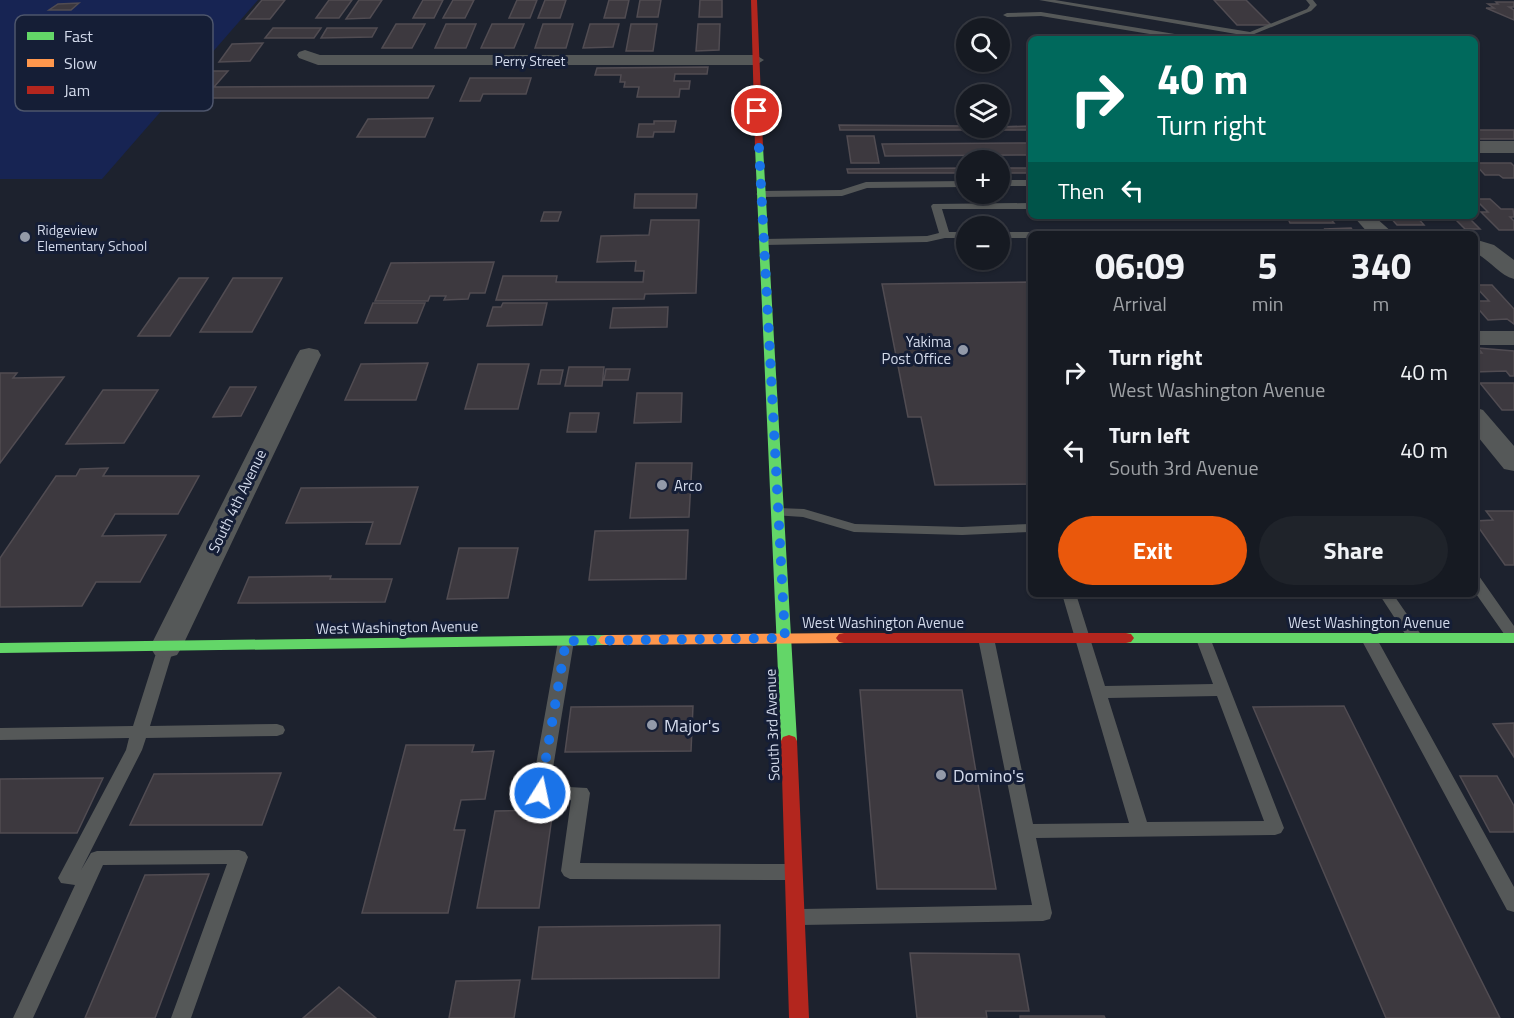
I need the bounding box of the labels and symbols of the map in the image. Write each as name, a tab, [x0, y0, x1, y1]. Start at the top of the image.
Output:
legend	[15, 15, 213, 111]
text: Fast	[64, 24, 93, 48]
street label: Perry Street	[495, 50, 566, 71]
text: Slow	[64, 51, 97, 75]
text: Jam	[64, 78, 90, 102]
pin	[731, 85, 782, 136]
place label: Ridgeview Elementary School	[37, 219, 147, 256]
marker: Ridgeview Elementary School	[18, 230, 32, 244]
place label: Yakima Post Office	[882, 330, 951, 370]
marker: Yakima Post Office	[956, 343, 970, 357]
street label: South 4th Avenue	[202, 445, 272, 557]
place label: Arco	[674, 474, 702, 497]
marker: Arco	[655, 478, 669, 492]
street label: West Washington Avenue	[802, 611, 964, 634]
street label: West Washington Avenue	[1288, 611, 1450, 634]
street label: West Washington Avenue	[316, 614, 478, 640]
street label: South 3rd Avenue	[759, 669, 785, 781]
place label: Major's	[664, 712, 720, 739]
marker: Major's	[645, 718, 659, 732]
position arrow	[508, 761, 572, 825]
place label: Domino's	[953, 762, 1024, 789]
marker: Domino's	[934, 768, 948, 782]

